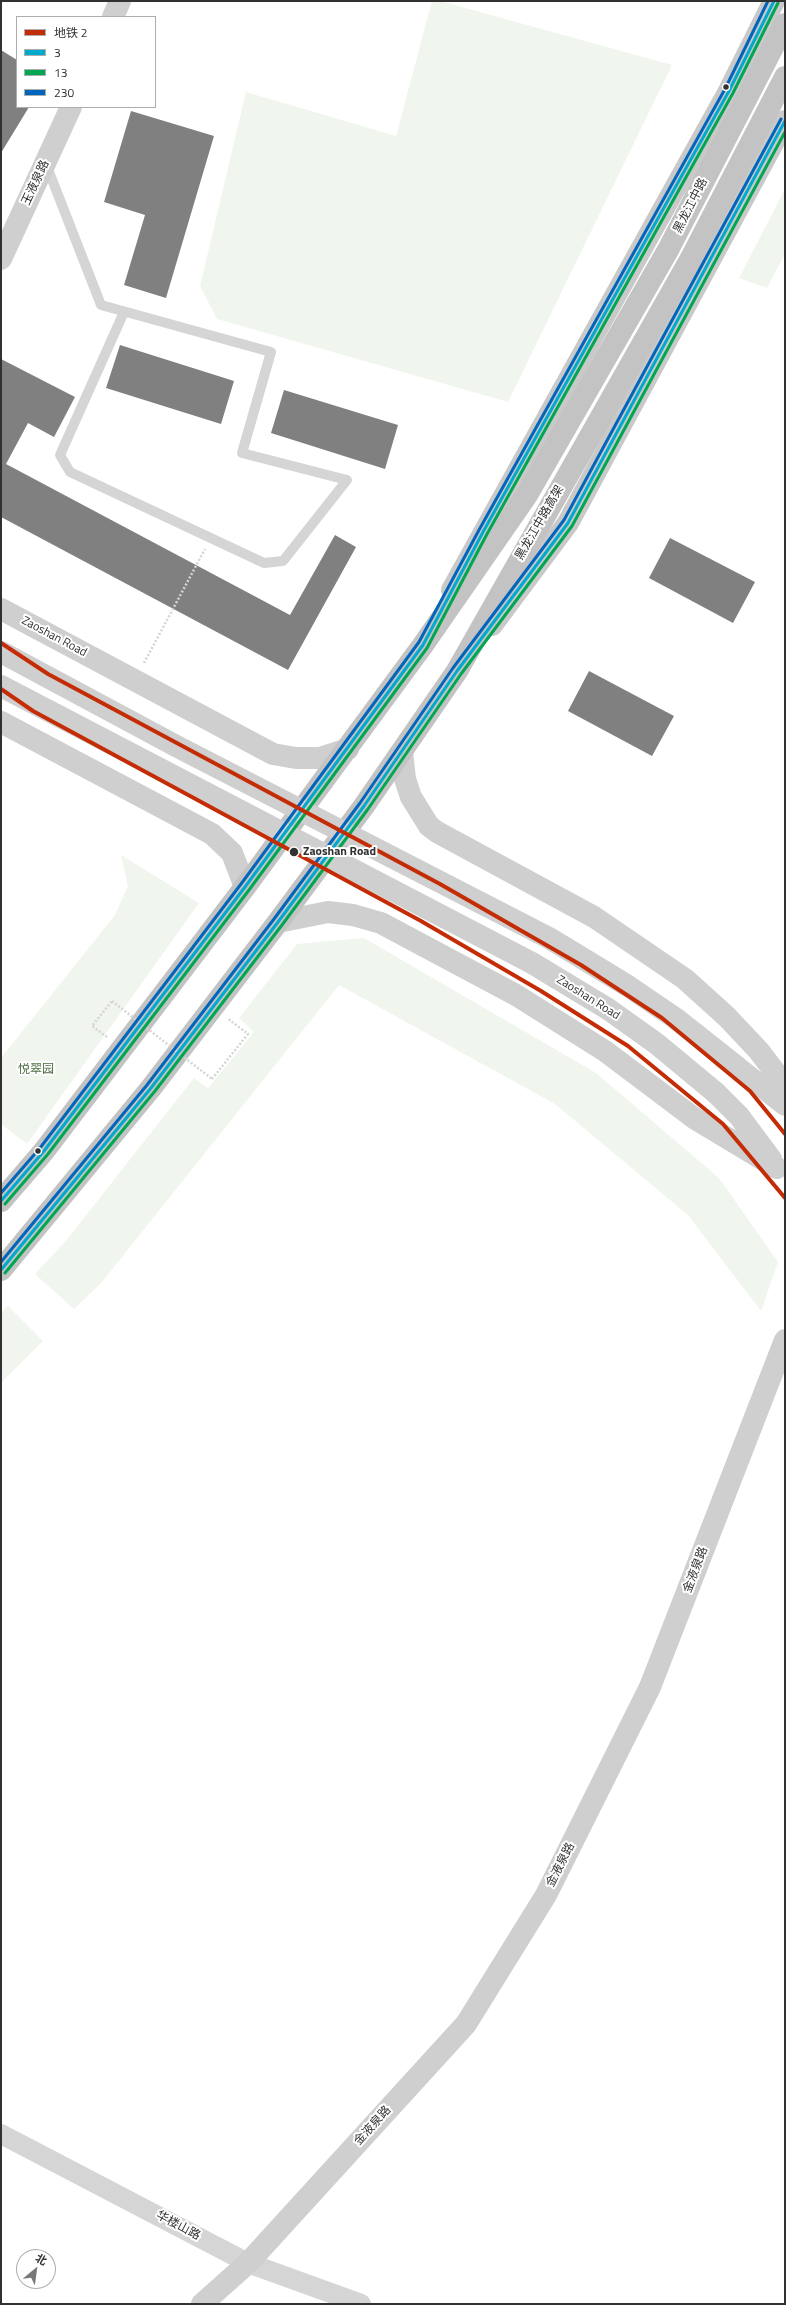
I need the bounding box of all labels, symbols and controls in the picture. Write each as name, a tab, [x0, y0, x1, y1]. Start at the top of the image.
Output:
legend	[16, 16, 156, 108]
text: 地铁 2	[54, 23, 87, 42]
text: 3	[54, 43, 61, 62]
text: 13	[54, 63, 67, 82]
unlabelled marker	[721, 82, 731, 92]
text: 230	[54, 83, 74, 102]
street label: 玉液泉路	[19, 158, 53, 208]
street label: 黑龙江中路	[671, 176, 711, 236]
street label: 黑龙江中路高架	[513, 483, 567, 563]
street label: Zaoshan Road	[19, 614, 89, 660]
place label: Zaoshan Road	[303, 845, 376, 859]
marker: Zaoshan Road	[288, 846, 300, 858]
street label: Zaoshan Road	[554, 973, 622, 1023]
park label: 悦翠园	[18, 1063, 54, 1077]
unlabelled marker	[33, 1146, 43, 1156]
street label: 金液泉路	[681, 1545, 711, 1595]
street label: 金液泉路	[544, 1840, 578, 1890]
street label: 金液泉路	[352, 2103, 394, 2149]
street label: 华楼山路	[153, 2208, 203, 2244]
north arrow	[16, 2249, 56, 2289]
text: 北	[33, 2250, 50, 2269]

